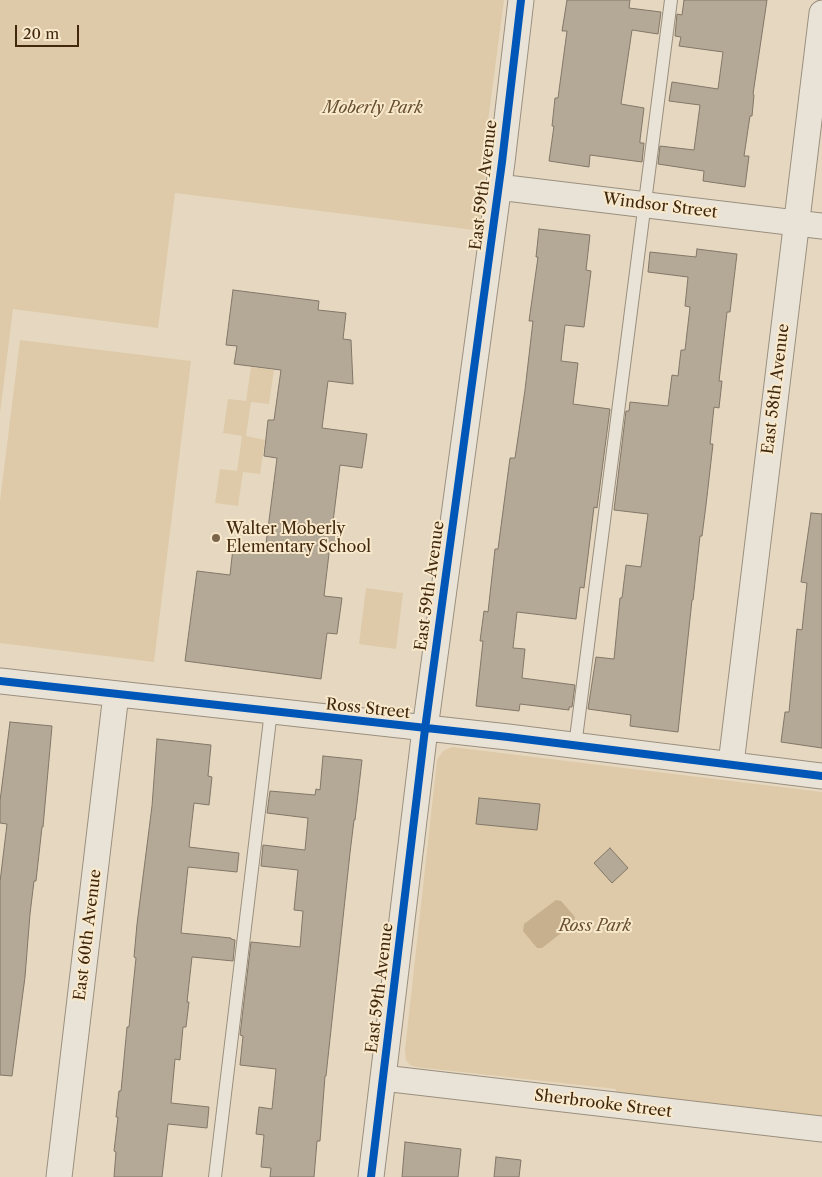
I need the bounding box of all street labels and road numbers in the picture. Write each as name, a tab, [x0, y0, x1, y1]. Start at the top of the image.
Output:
street label: East 59th Avenue	[466, 119, 502, 251]
street label: Windsor Street	[602, 189, 718, 223]
street label: East 58th Avenue	[758, 323, 794, 455]
street label: East 59th Avenue	[411, 520, 449, 652]
street label: Ross Street	[325, 695, 411, 723]
street label: East 60th Avenue	[70, 868, 106, 1002]
street label: East 59th Avenue	[362, 922, 398, 1054]
street label: Sherbrooke Street	[533, 1086, 673, 1122]

